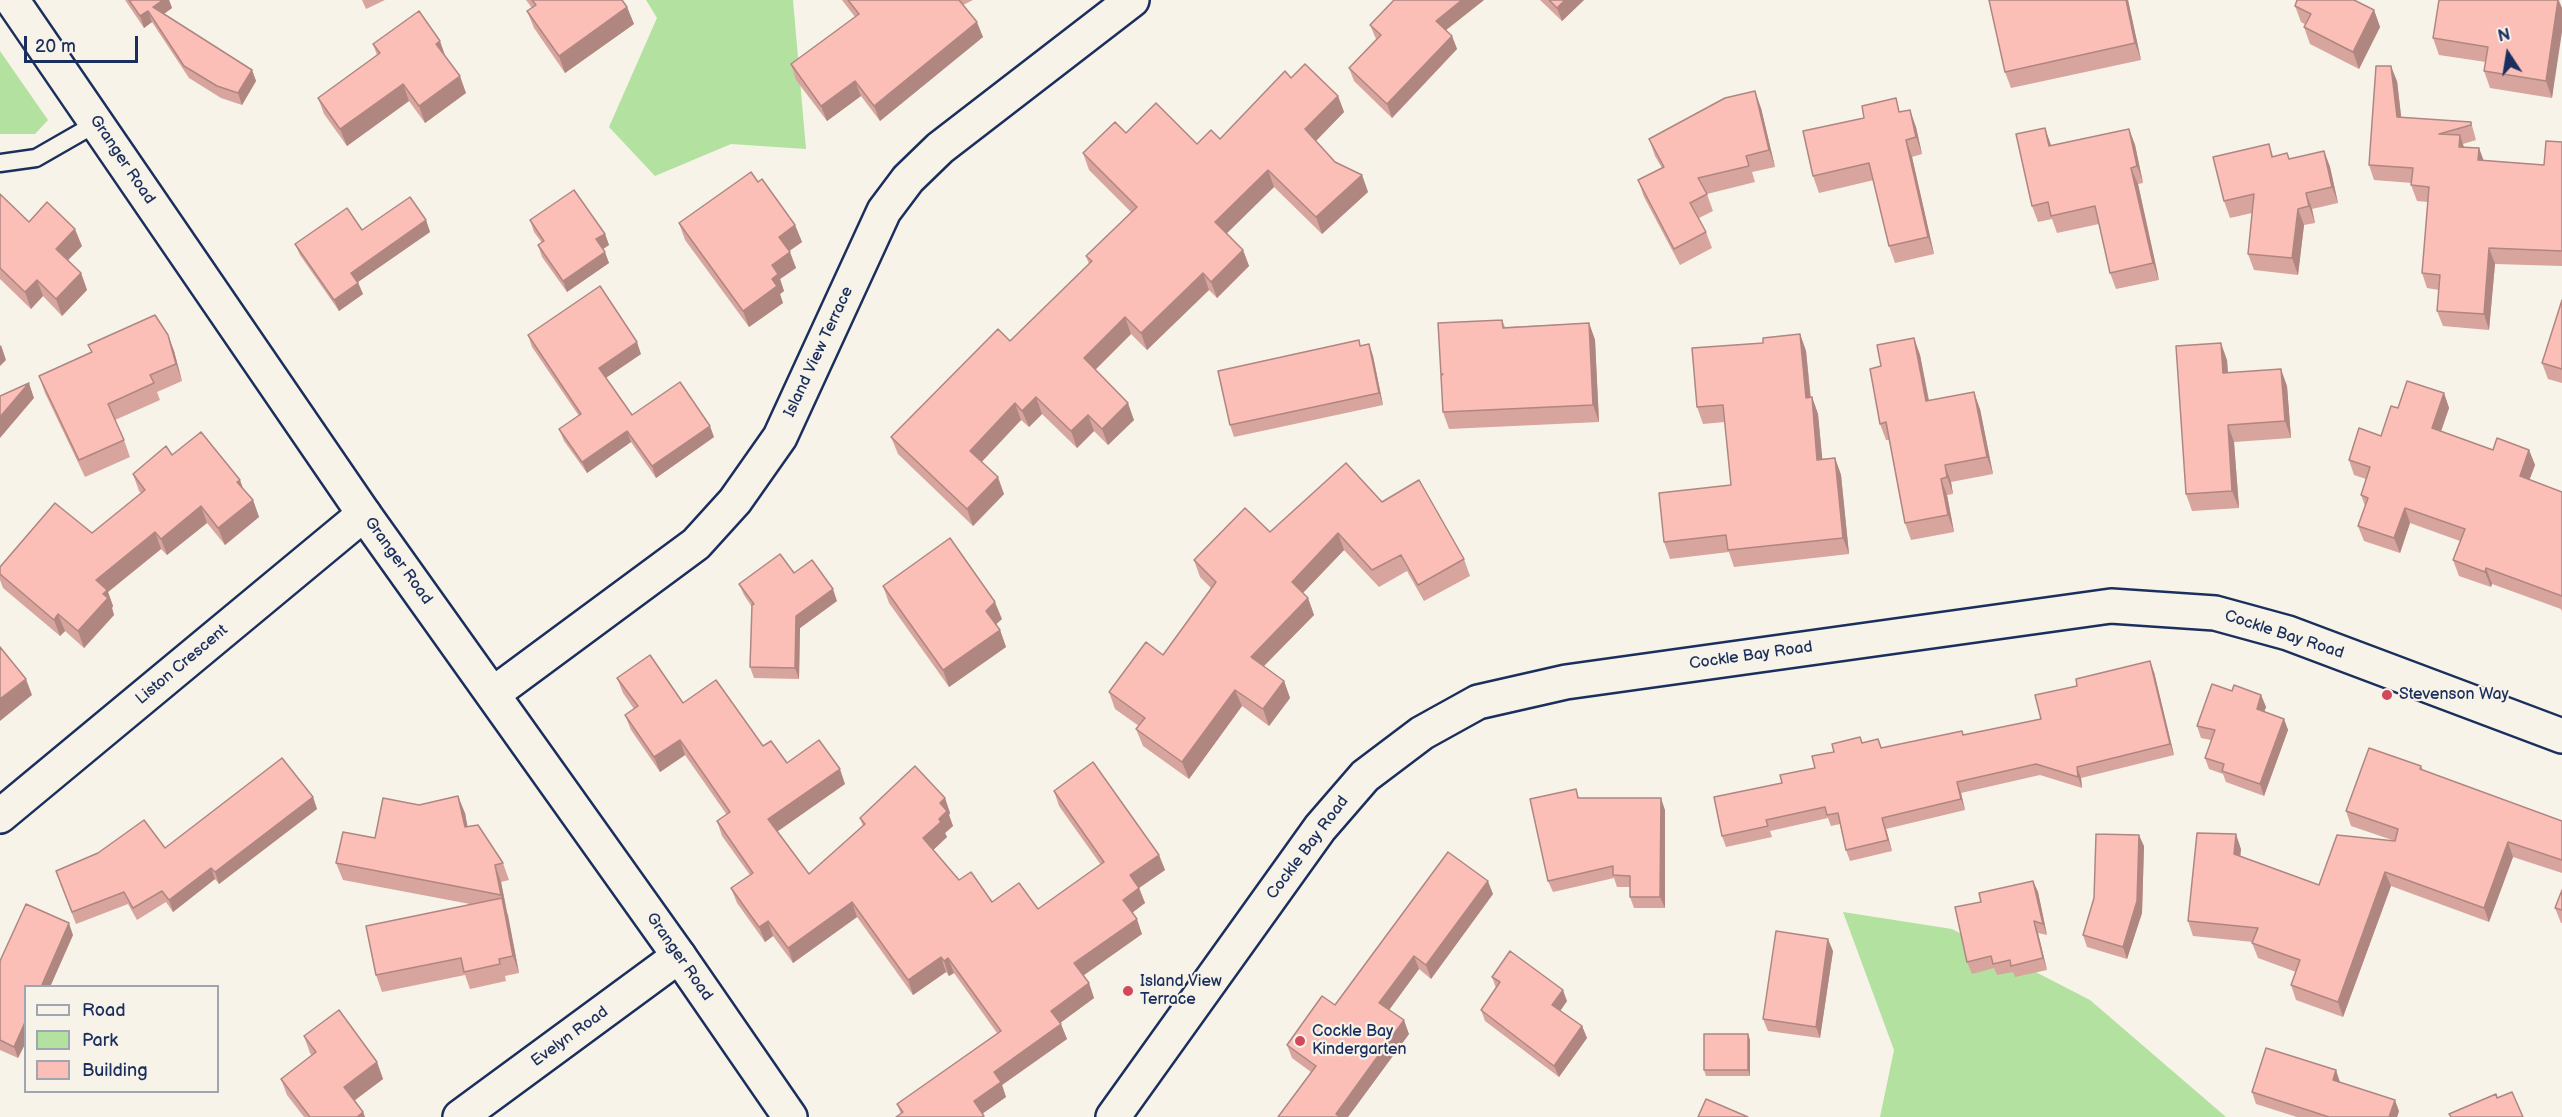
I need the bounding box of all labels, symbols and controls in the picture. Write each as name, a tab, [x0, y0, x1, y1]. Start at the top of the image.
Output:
scale bar	[27, 24, 141, 62]
north arrow	[2478, 24, 2538, 84]
text: N	[2496, 25, 2512, 46]
text: 20 m	[35, 36, 76, 57]
street label: Granger Road	[85, 112, 159, 208]
street label: Island View Terrace	[780, 284, 858, 420]
street label: Granger Road	[360, 514, 436, 608]
street label: Cockle Bay Road	[2222, 607, 2346, 663]
street label: Liston Crescent	[132, 621, 232, 709]
street label: Cockle Bay Road	[1688, 638, 1814, 674]
place label: Stevenson Way	[2399, 685, 2509, 705]
marker: Stevenson Way	[2380, 688, 2394, 702]
street label: Cockle Bay Road	[1263, 793, 1353, 903]
street label: Granger Road	[642, 909, 716, 1005]
place label: Island View Terrace	[1140, 972, 1222, 1010]
marker: Island View Terrace	[1121, 984, 1135, 998]
legend	[24, 985, 219, 1093]
text: Road	[82, 1000, 126, 1021]
street label: Evelyn Road	[528, 1003, 612, 1071]
place label: Cockle Bay Kindergarten	[1312, 1022, 1406, 1060]
text: Park	[82, 1030, 118, 1051]
marker: Cockle Bay Kindergarten	[1293, 1034, 1307, 1048]
text: Building	[82, 1060, 148, 1081]

